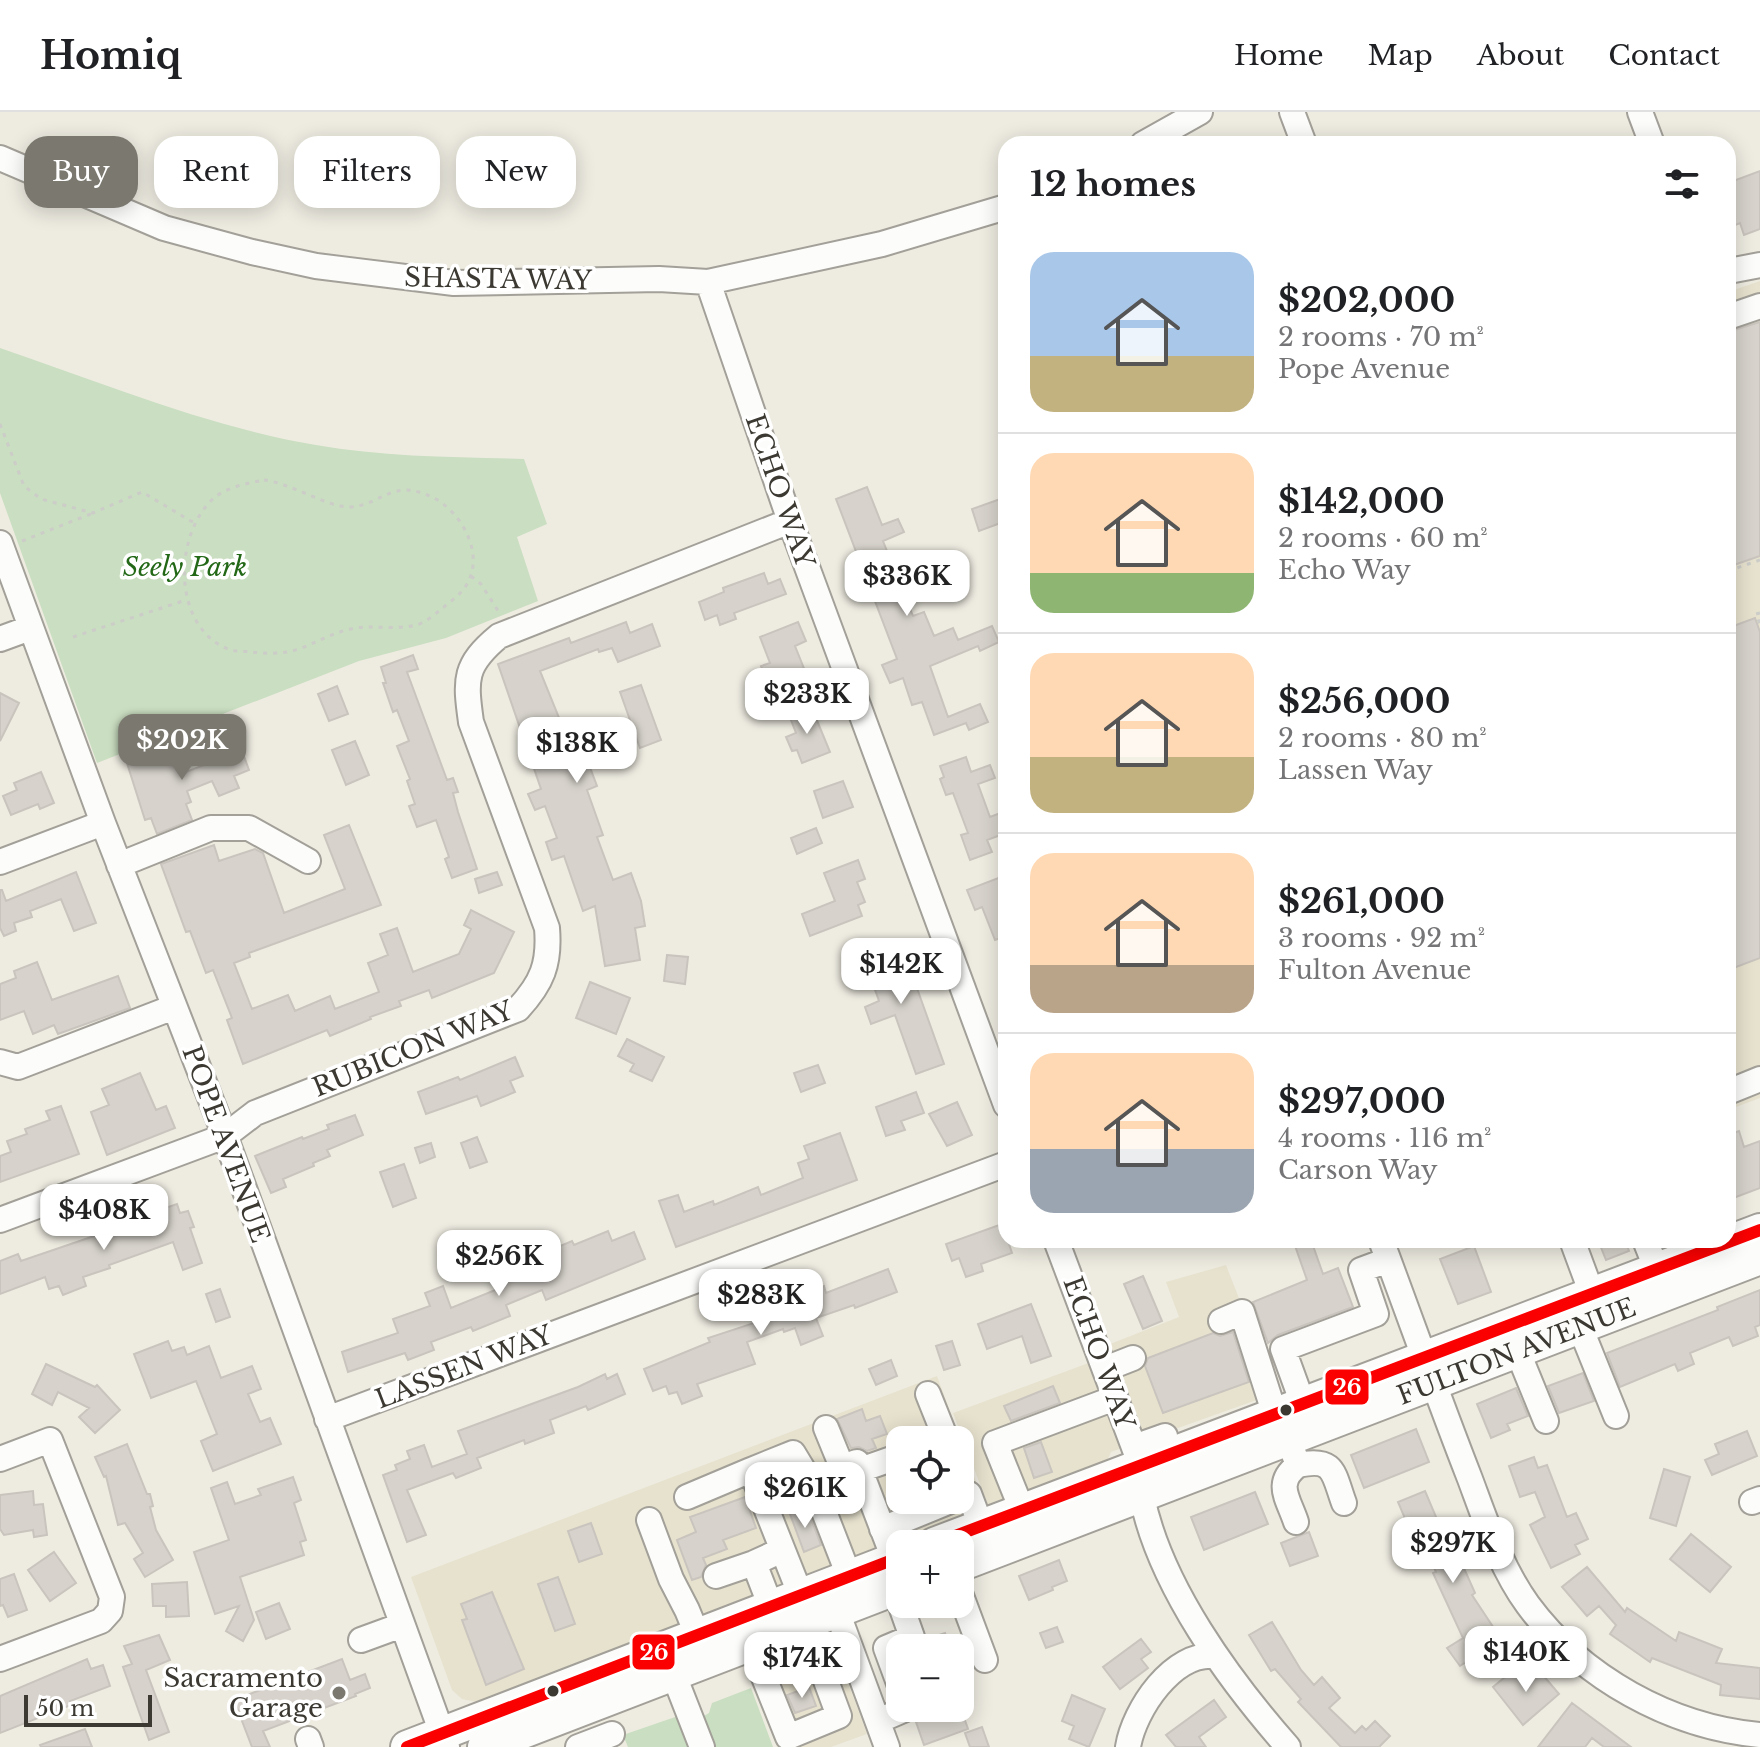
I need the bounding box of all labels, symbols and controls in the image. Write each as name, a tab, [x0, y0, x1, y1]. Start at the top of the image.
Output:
text: Homiq	[40, 32, 181, 79]
text: Home	[1234, 38, 1324, 73]
text: Map	[1368, 38, 1433, 73]
text: About	[1477, 38, 1564, 73]
text: Contact	[1608, 38, 1720, 73]
chip: Buy	[24, 136, 138, 208]
chip: Rent	[154, 136, 278, 208]
chip: Filters	[294, 136, 440, 208]
chip: New	[456, 136, 576, 208]
icon: filters	[1660, 162, 1704, 206]
text: 12 homes	[1030, 163, 1196, 205]
street label: SHASTA WAY	[404, 261, 593, 297]
text: $202,000	[1278, 279, 1455, 321]
icon: home	[1094, 284, 1190, 380]
text: 2 rooms · 70 m²	[1278, 321, 1484, 353]
text: Pope Avenue	[1278, 353, 1450, 385]
street label: ECHO WAY	[739, 410, 822, 573]
text: $142,000	[1278, 480, 1445, 522]
icon: home	[1094, 485, 1190, 581]
text: 2 rooms · 60 m²	[1278, 522, 1488, 554]
pin: $336K	[851, 550, 963, 618]
park label: Seely Park	[123, 551, 247, 583]
text: Echo Way	[1278, 554, 1411, 586]
text: $336K	[863, 560, 951, 592]
pin: $233K	[751, 668, 863, 736]
text: $233K	[763, 678, 851, 710]
text: $256,000	[1278, 680, 1450, 722]
icon: home	[1094, 685, 1190, 781]
pin: $202K	[126, 714, 238, 782]
pin: $138K	[521, 717, 633, 785]
text: 2 rooms · 80 m²	[1278, 722, 1487, 754]
text: $202K	[136, 724, 228, 756]
text: $138K	[536, 727, 618, 759]
text: Lassen Way	[1278, 754, 1433, 786]
text: $261,000	[1278, 880, 1445, 922]
icon: home	[1094, 885, 1190, 981]
text: 3 rooms · 92 m²	[1278, 922, 1485, 954]
pin: $142K	[845, 938, 957, 1006]
text: $142K	[859, 948, 943, 980]
text: Fulton Avenue	[1278, 954, 1471, 986]
street label: RUBICON WAY	[308, 994, 519, 1104]
street label: POPE AVENUE	[176, 1041, 276, 1247]
text: $297,000	[1278, 1080, 1446, 1122]
icon: home	[1094, 1085, 1190, 1181]
text: 4 rooms · 116 m²	[1278, 1122, 1492, 1154]
text: Carson Way	[1278, 1154, 1438, 1186]
pin: $408K	[48, 1184, 160, 1252]
text: $408K	[58, 1194, 150, 1226]
pin: $256K	[443, 1230, 555, 1298]
text: $256K	[455, 1240, 543, 1272]
pin: $283K	[705, 1269, 817, 1337]
street label: ECHO WAY	[1057, 1272, 1142, 1435]
text: $283K	[717, 1279, 805, 1311]
street label: FULTON AVENUE	[1393, 1291, 1640, 1412]
street label: LASSEN WAY	[371, 1318, 558, 1415]
line badge: 26	[1324, 1368, 1370, 1406]
text: 26	[1332, 1374, 1362, 1401]
unlabelled marker	[1278, 1402, 1294, 1418]
map controls	[886, 1426, 974, 1722]
button: locate	[886, 1426, 974, 1514]
pin: $261K	[749, 1462, 861, 1530]
text: $261K	[763, 1472, 847, 1504]
pin: $297K	[1397, 1517, 1509, 1585]
text: $297K	[1410, 1527, 1496, 1559]
button: +	[886, 1530, 974, 1618]
pin: $140K	[1470, 1626, 1582, 1694]
pin: $174K	[746, 1632, 858, 1700]
line badge: 26	[631, 1633, 676, 1671]
button: −	[886, 1634, 974, 1722]
text: $140K	[1483, 1636, 1569, 1668]
text: 26	[639, 1639, 669, 1666]
text: $174K	[762, 1642, 842, 1674]
place label: Sacramento Garage	[164, 1662, 323, 1724]
unlabelled marker	[545, 1683, 561, 1699]
marker: Sacramento Garage	[330, 1684, 348, 1702]
scale bar	[24, 1691, 152, 1727]
text: 50 m	[36, 1695, 94, 1722]

